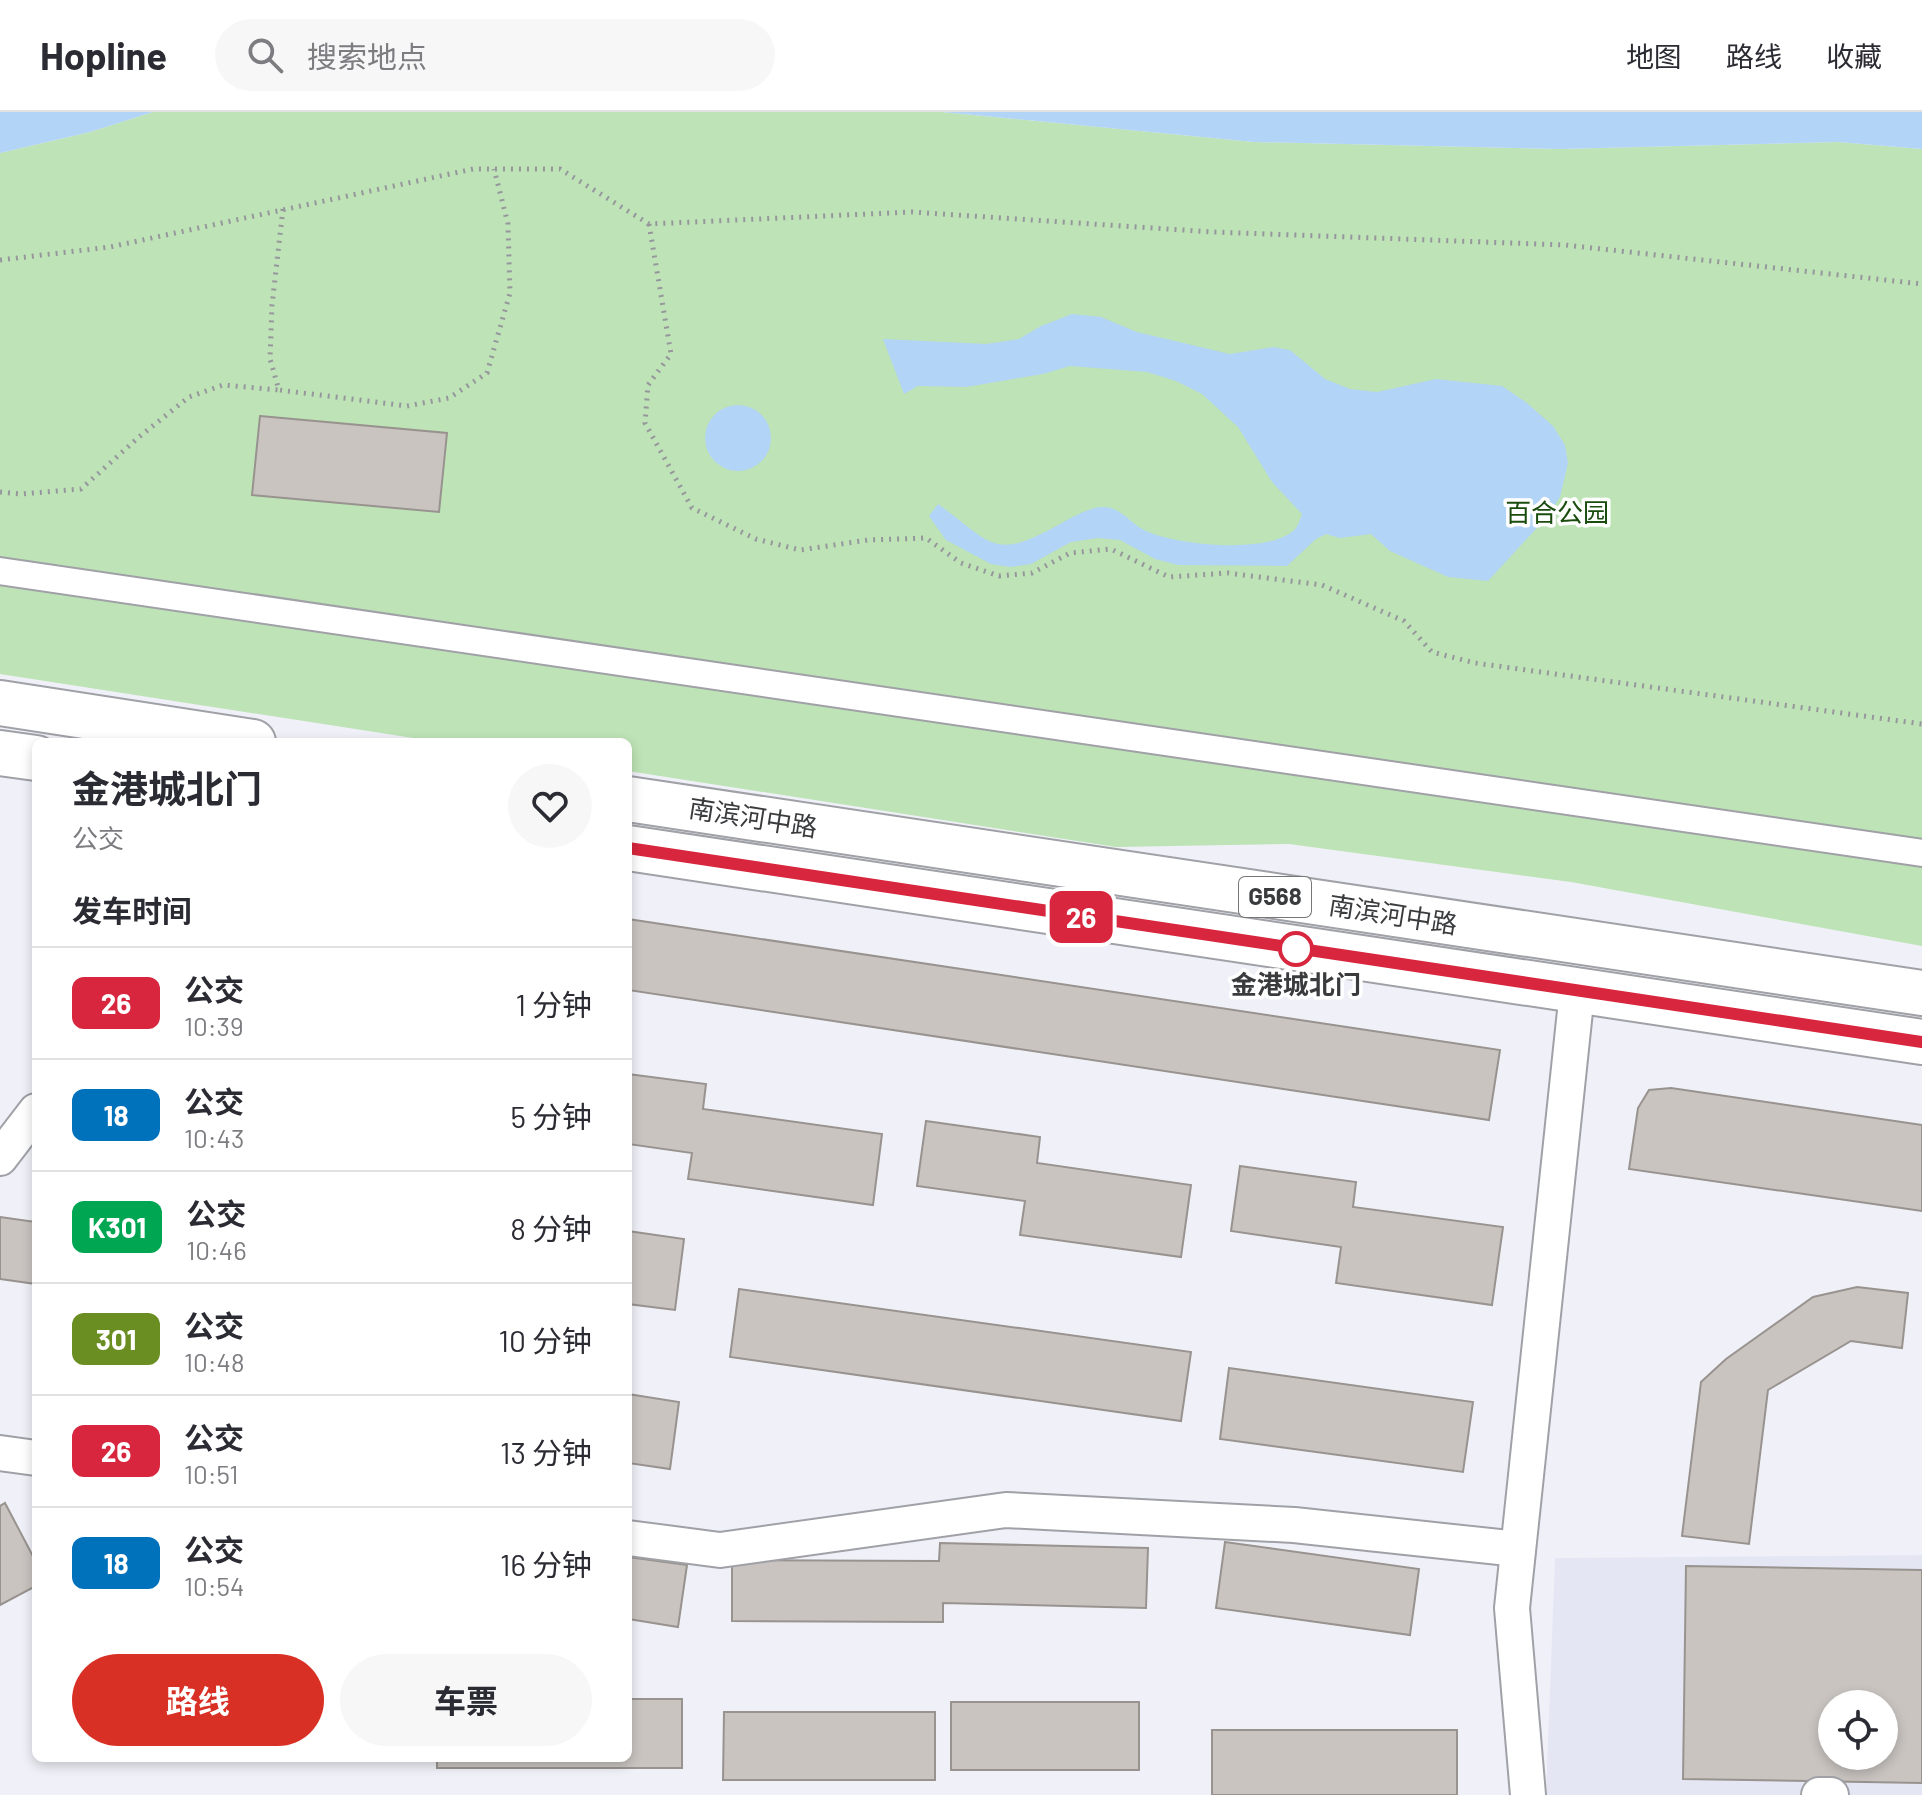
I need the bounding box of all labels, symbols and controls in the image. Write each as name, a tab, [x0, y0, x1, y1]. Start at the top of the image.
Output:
search box	[215, 19, 775, 91]
text: Hopline	[40, 32, 167, 78]
icon: search	[243, 33, 287, 77]
text: 搜索地点	[307, 38, 427, 74]
text: 地图	[1626, 39, 1682, 73]
text: 路线	[1726, 39, 1782, 73]
text: 收藏	[1826, 39, 1882, 73]
park label: 百合公园	[1505, 496, 1609, 527]
button: heart	[508, 764, 592, 848]
text: 金港城北门	[72, 765, 262, 811]
street label: 南滨河中路	[687, 791, 820, 842]
text: 公交	[72, 822, 124, 853]
road number: G568	[1239, 877, 1311, 917]
street label: 南滨河中路	[1327, 888, 1460, 939]
line badge: 26	[1045, 891, 1117, 943]
text: 发车时间	[72, 892, 192, 928]
text: 26	[1066, 900, 1096, 934]
marker: 金港城北门	[1279, 932, 1313, 966]
place label: 金港城北门	[1231, 968, 1361, 999]
text: 公交	[184, 971, 244, 1007]
text: 26	[101, 986, 131, 1020]
text: 1 分钟	[516, 986, 592, 1022]
text: 10:39	[184, 1010, 244, 1041]
text: 公交	[184, 1083, 244, 1119]
text: 18	[103, 1098, 129, 1132]
text: 5 分钟	[511, 1098, 592, 1134]
text: 10:43	[184, 1122, 244, 1153]
text: 公交	[186, 1195, 246, 1231]
text: K301	[88, 1210, 146, 1244]
text: 8 分钟	[510, 1210, 592, 1246]
text: 10:46	[186, 1234, 247, 1265]
text: 公交	[184, 1307, 244, 1343]
text: 301	[96, 1322, 136, 1356]
text: 10 分钟	[499, 1322, 592, 1358]
text: 10:48	[184, 1346, 244, 1377]
text: 公交	[184, 1419, 244, 1455]
text: 26	[101, 1434, 131, 1468]
text: 13 分钟	[500, 1434, 592, 1470]
text: 10:51	[184, 1458, 238, 1489]
text: 公交	[184, 1531, 244, 1567]
text: 18	[103, 1546, 129, 1580]
text: 16 分钟	[500, 1546, 592, 1582]
text: 10:54	[184, 1570, 244, 1601]
button: 路线	[72, 1654, 324, 1746]
button: 车票	[340, 1654, 592, 1746]
map controls	[1818, 1690, 1898, 1770]
button: locate	[1818, 1690, 1898, 1770]

